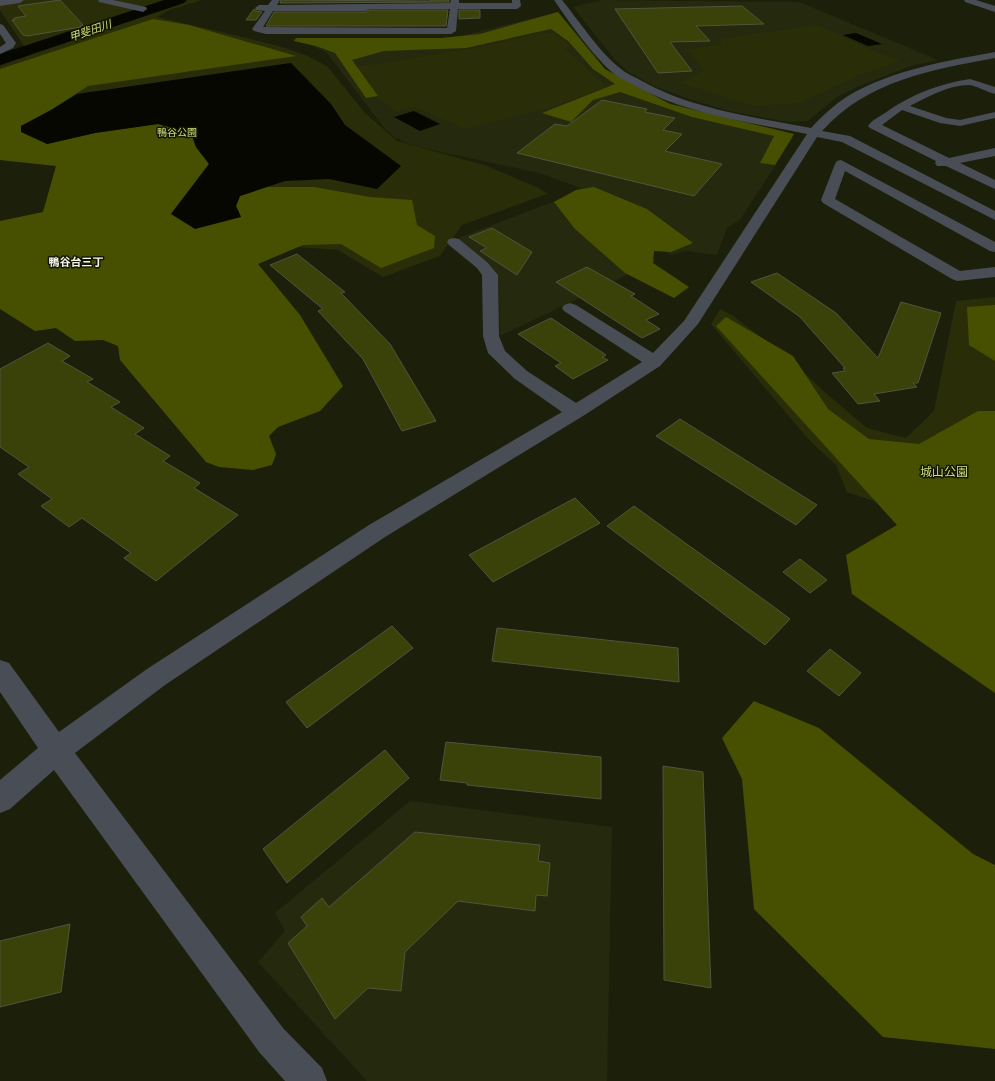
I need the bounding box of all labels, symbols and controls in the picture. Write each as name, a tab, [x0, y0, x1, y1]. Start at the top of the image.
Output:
water label: 甲斐田川	[67, 16, 114, 43]
park label: 鴨谷公園	[157, 126, 197, 138]
district label: 鴨谷台三丁	[49, 255, 104, 268]
park label: 城山公園	[920, 464, 968, 478]

